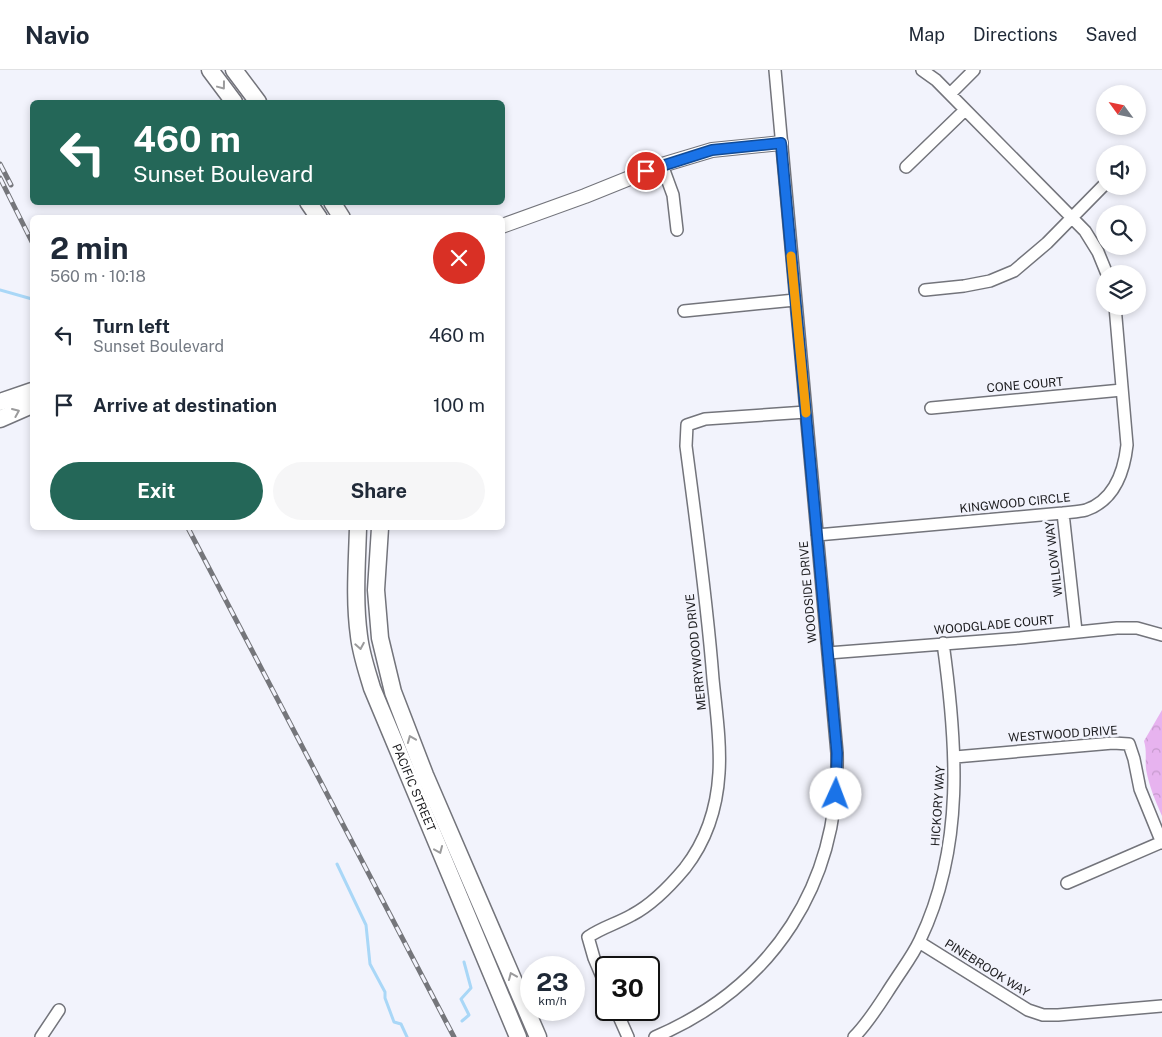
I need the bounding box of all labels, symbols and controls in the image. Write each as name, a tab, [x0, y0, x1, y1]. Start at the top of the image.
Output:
text: Navio	[25, 21, 90, 49]
text: Map	[908, 24, 945, 45]
text: Directions	[973, 24, 1058, 45]
text: Saved	[1086, 24, 1137, 45]
one-way arrow	[216, 80, 225, 90]
north arrow	[1096, 85, 1146, 135]
map controls	[1096, 85, 1146, 315]
text: 460 m	[133, 119, 241, 160]
icon: left	[50, 120, 115, 185]
button: sound	[1096, 145, 1146, 195]
pin	[625, 150, 667, 192]
icon: arrive	[632, 157, 660, 185]
text: Sunset Boulevard	[133, 161, 313, 187]
button: search	[1096, 205, 1146, 255]
text: 2 min	[50, 230, 129, 266]
button: close	[433, 232, 485, 284]
button: layers	[1096, 265, 1146, 315]
text: 560 m · 10:18	[50, 267, 146, 286]
text: Turn left	[93, 315, 170, 337]
icon: left	[50, 321, 78, 349]
text: 460 m	[429, 324, 485, 346]
text: Sunset Boulevard	[93, 337, 224, 356]
street label: CONE COURT	[986, 375, 1064, 395]
icon: arrive	[50, 391, 78, 419]
text: Arrive at destination	[93, 394, 277, 416]
text: 100 m	[433, 394, 485, 416]
one-way arrow	[11, 407, 20, 418]
button: Exit	[50, 462, 263, 520]
button: Share	[273, 462, 485, 520]
street label: KINGWOOD CIRCLE	[959, 490, 1071, 516]
street label: WILLOW WAY	[1042, 520, 1066, 598]
street label: WOODSIDE DRIVE	[797, 540, 819, 644]
street label: MERRYWOOD DRIVE	[683, 593, 709, 711]
street label: WOODGLADE COURT	[933, 613, 1055, 637]
one-way arrow	[355, 641, 365, 650]
street label: WESTWOOD DRIVE	[1008, 723, 1118, 745]
one-way arrow	[407, 735, 417, 744]
street label: PACIFIC STREET	[389, 742, 438, 834]
street label: HICKORY WAY	[928, 765, 948, 847]
position arrow	[809, 767, 861, 819]
one-way arrow	[432, 845, 443, 854]
street label: PINEBROOK WAY	[942, 936, 1032, 1000]
speed limit sign: 30	[595, 956, 660, 1021]
text: 23	[536, 967, 569, 997]
one-way arrow	[507, 972, 518, 981]
text: km/h	[538, 994, 567, 1008]

